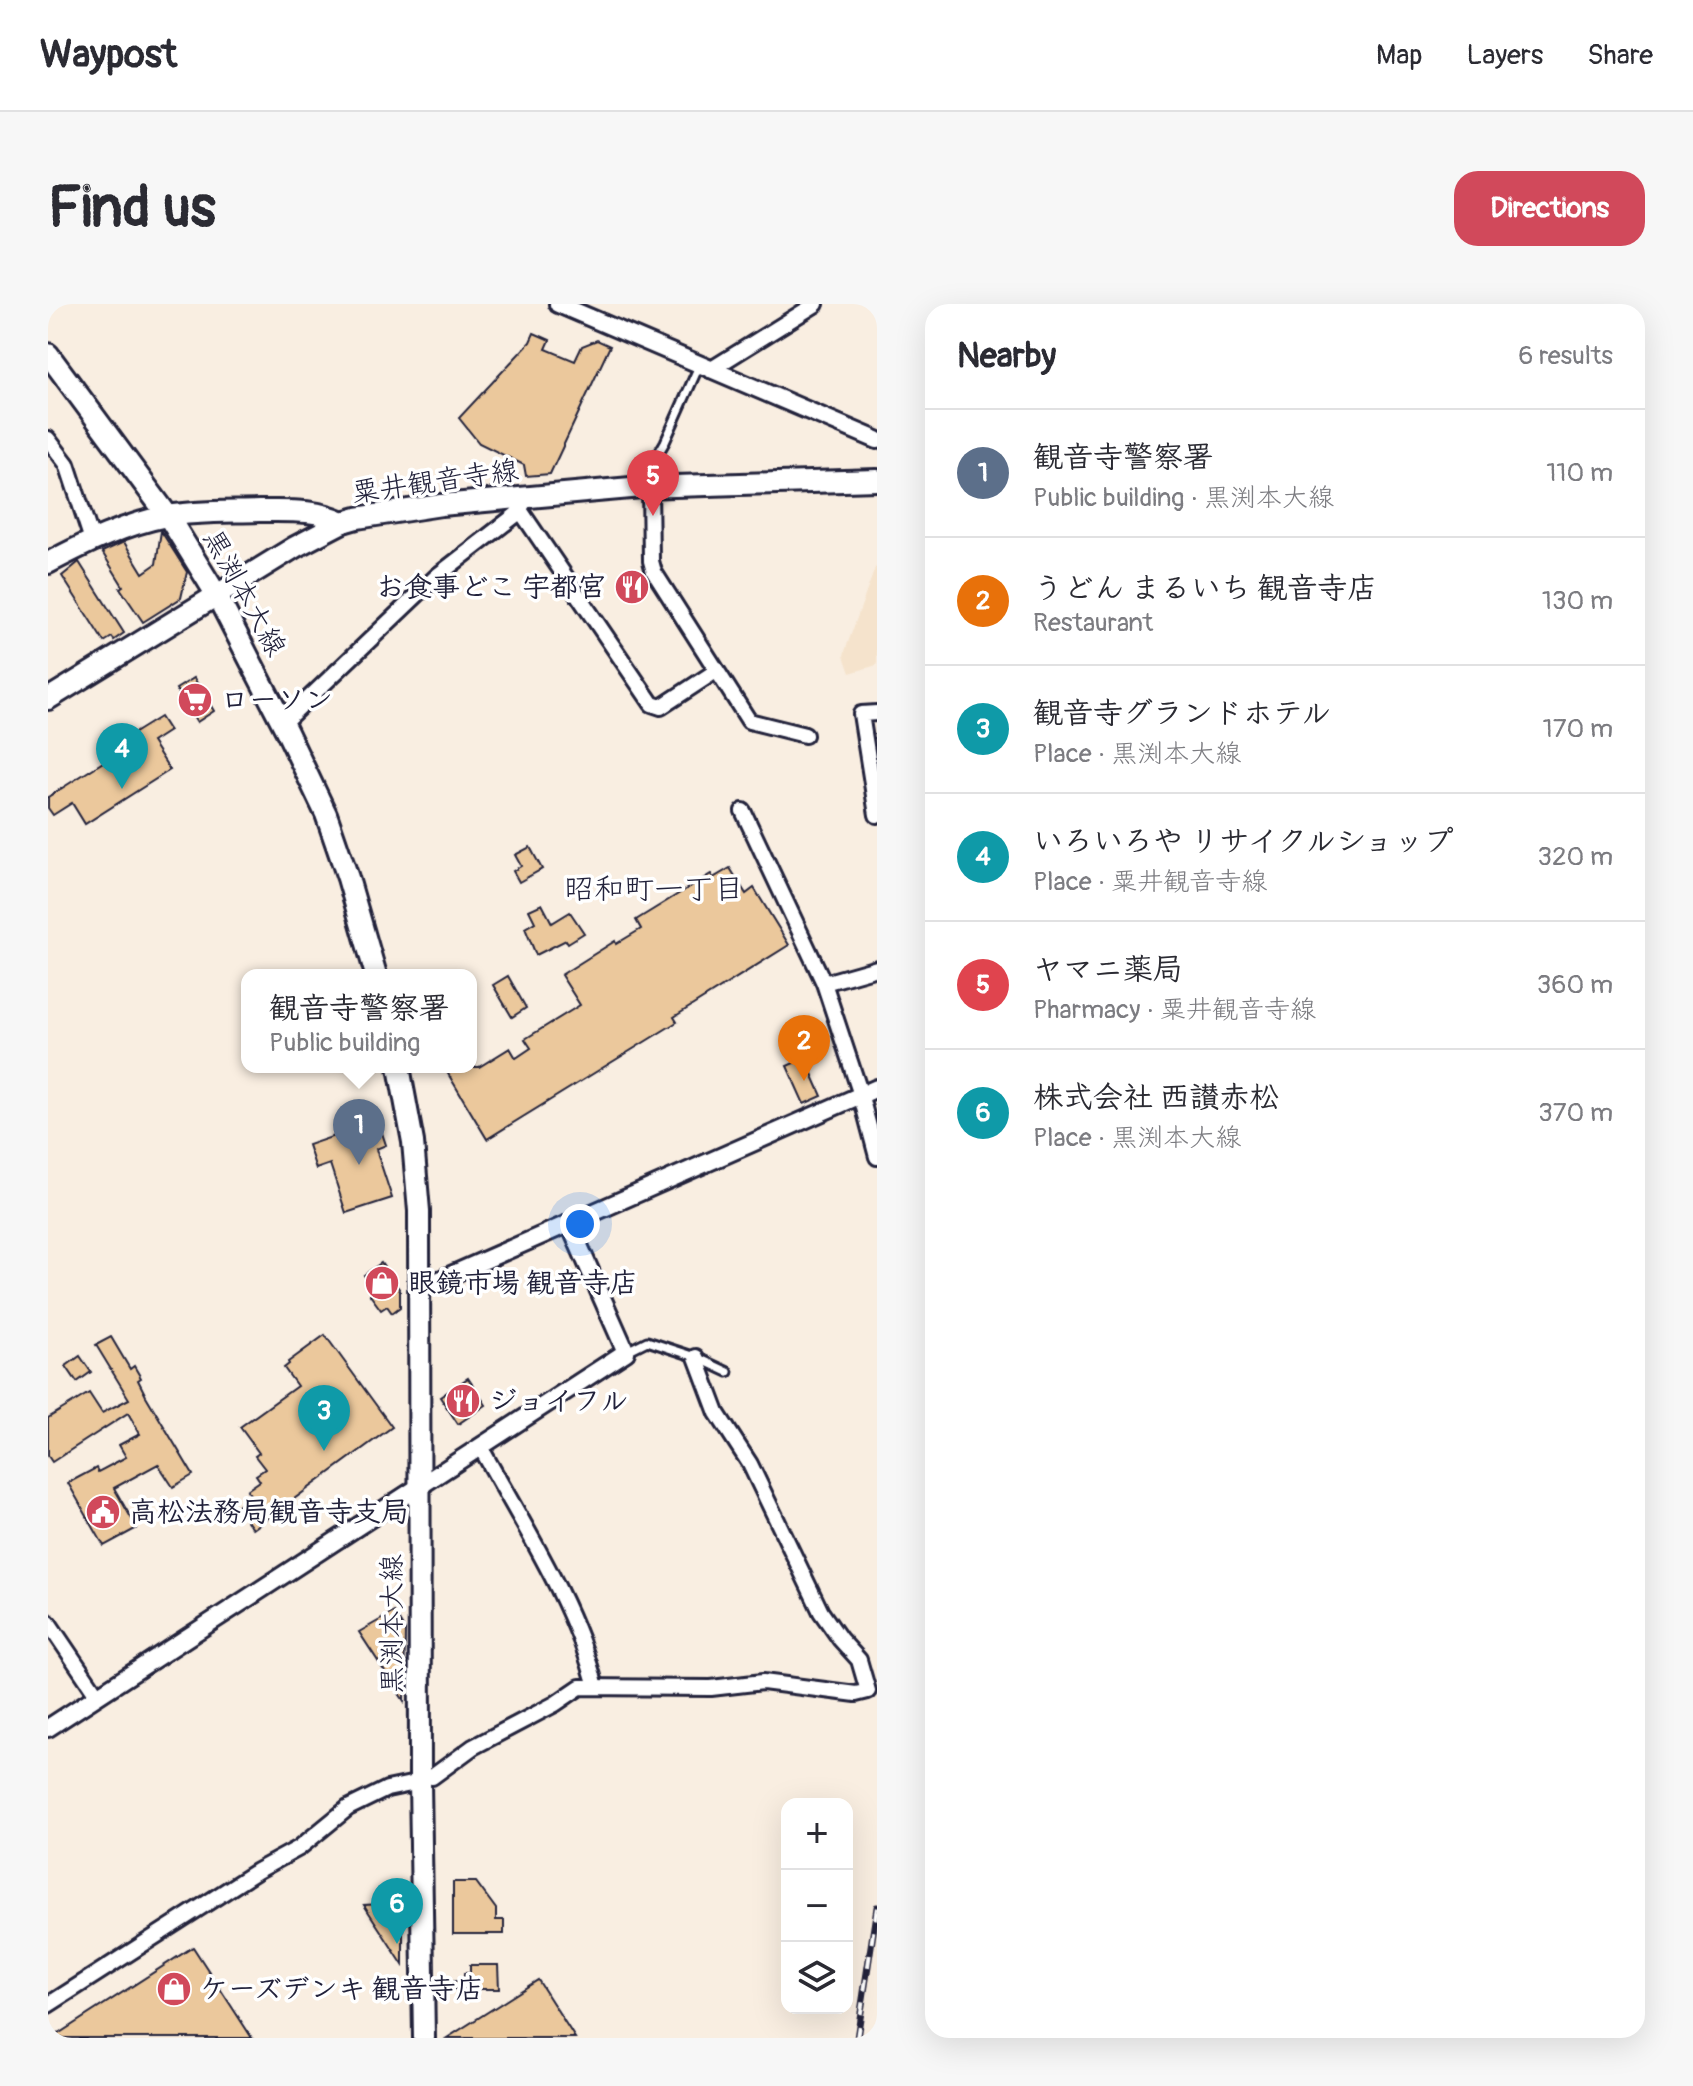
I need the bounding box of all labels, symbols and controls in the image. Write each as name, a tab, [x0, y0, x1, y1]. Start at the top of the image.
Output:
text: Waypost	[40, 31, 177, 79]
text: Map	[1376, 38, 1422, 73]
text: Layers	[1466, 38, 1543, 73]
text: Share	[1587, 38, 1653, 73]
button: Directions	[1454, 171, 1645, 246]
text: Find us	[48, 174, 216, 243]
text: Nearby	[957, 335, 1056, 378]
text: 6 results	[1518, 340, 1613, 372]
text: 観音寺警察署	[1033, 439, 1213, 476]
pin: 5	[627, 450, 679, 516]
street label: 粟井観音寺線	[349, 453, 521, 511]
text: 1	[978, 457, 988, 489]
text: 110 m	[1546, 457, 1613, 489]
text: Public building · 黒渕本大線	[1033, 482, 1334, 514]
street label: 黒渕本大線	[195, 523, 293, 663]
restaurant icon: お食事どこ 宇都宮	[613, 568, 651, 606]
place label: お食事どこ 宇都宮	[376, 570, 606, 605]
text: うどん まるいち 観音寺店	[1033, 570, 1377, 607]
text: 2	[976, 585, 990, 617]
text: 130 m	[1542, 585, 1613, 617]
text: Restaurant	[1033, 607, 1153, 639]
supermarket icon: ローソン	[176, 681, 214, 719]
place label: ローソン	[221, 683, 333, 718]
text: 観音寺グランドホテル	[1033, 695, 1331, 732]
text: 3	[976, 713, 990, 745]
text: 170 m	[1543, 713, 1613, 745]
pin: 4	[96, 723, 148, 789]
text: Place · 黒渕本大線	[1033, 738, 1241, 770]
text: いろいろや リサイクルショップ	[1033, 823, 1454, 860]
text: 4	[975, 841, 991, 873]
text: 320 m	[1537, 841, 1613, 873]
text: Place · 粟井観音寺線	[1033, 866, 1267, 898]
district label: 昭和町一丁目	[564, 871, 744, 908]
text: ヤマニ薬局	[1033, 951, 1183, 988]
popup	[241, 969, 477, 1073]
text: 5	[976, 969, 990, 1001]
text: 360 m	[1537, 969, 1613, 1001]
text: 観音寺警察署	[269, 990, 449, 1027]
text: Pharmacy · 粟井観音寺線	[1033, 994, 1316, 1026]
pin: 2	[778, 1015, 830, 1081]
text: Public building	[269, 1027, 420, 1059]
text: 株式会社 西讃赤松	[1033, 1079, 1280, 1116]
text: 6	[975, 1097, 991, 1129]
text: 370 m	[1538, 1097, 1613, 1129]
pin: 1	[333, 1099, 385, 1165]
text: Place · 黒渕本大線	[1033, 1122, 1241, 1154]
your location	[560, 1204, 600, 1244]
shop icon: 眼鏡市場 観音寺店	[363, 1264, 401, 1302]
place label: 眼鏡市場 観音寺店	[408, 1266, 638, 1301]
restaurant icon: ジョイフル	[444, 1382, 482, 1420]
place label: ジョイフル	[489, 1384, 628, 1419]
pin: 3	[298, 1385, 350, 1451]
public building icon: 高松法務局観音寺支局	[84, 1493, 122, 1531]
place label: 高松法務局観音寺支局	[129, 1495, 409, 1530]
street label: 黒渕本大線	[375, 1554, 410, 1694]
map controls	[781, 1798, 853, 2014]
button: +	[781, 1798, 853, 1870]
button: −	[781, 1870, 853, 1942]
pin: 6	[371, 1878, 423, 1944]
button: layers	[781, 1942, 853, 2014]
shop icon: ケーズデンキ 観音寺店	[155, 1970, 193, 2008]
place label: ケーズデンキ 観音寺店	[200, 1972, 484, 2007]

